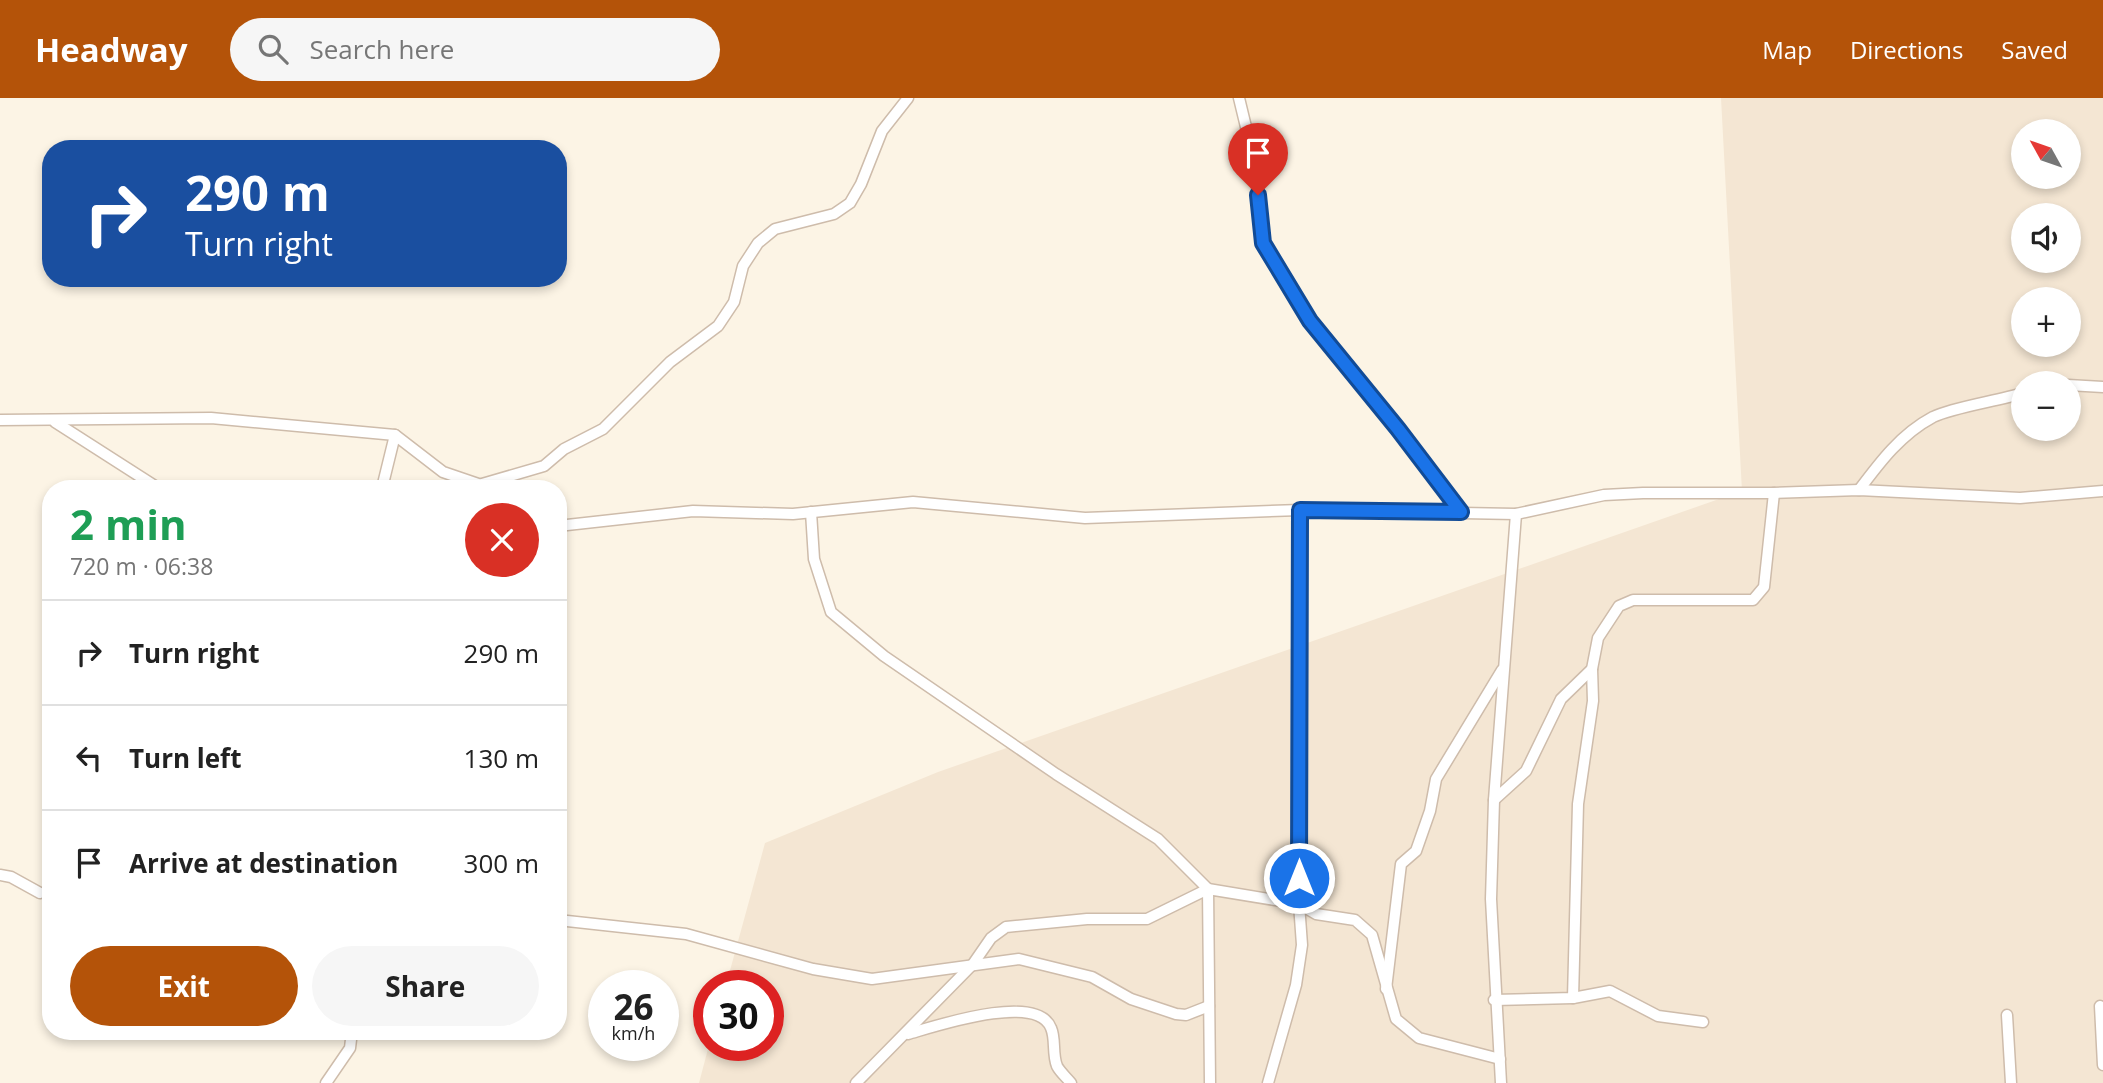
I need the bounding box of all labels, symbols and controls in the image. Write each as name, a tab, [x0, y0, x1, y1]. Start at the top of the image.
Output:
search box	[230, 18, 720, 81]
text: Headway	[35, 27, 188, 72]
icon: search	[254, 30, 292, 68]
text: Search here	[310, 31, 454, 67]
text: Map	[1762, 33, 1812, 66]
text: Directions	[1850, 33, 1963, 66]
text: Saved	[2001, 33, 2068, 66]
north arrow	[2011, 119, 2081, 189]
map controls	[2011, 119, 2081, 441]
pin	[1228, 123, 1288, 195]
icon: arrive	[1239, 134, 1277, 172]
text: 290 m	[185, 159, 330, 225]
icon: right	[70, 168, 161, 259]
button: sound	[2011, 203, 2081, 273]
text: Turn right	[185, 222, 333, 265]
button: +	[2011, 287, 2081, 357]
button: −	[2011, 371, 2081, 441]
text: 2 min	[70, 495, 187, 552]
button: close	[465, 503, 539, 577]
text: 720 m · 06:38	[70, 550, 213, 582]
icon: right	[70, 634, 108, 672]
text: Turn right	[129, 635, 260, 671]
text: 290 m	[464, 635, 539, 671]
icon: left	[70, 739, 108, 777]
text: Turn left	[129, 740, 241, 776]
text: 130 m	[464, 740, 539, 776]
position arrow	[1262, 841, 1336, 915]
icon: arrive	[70, 844, 108, 882]
text: Arrive at destination	[129, 845, 398, 881]
text: 300 m	[464, 845, 539, 881]
button: Exit	[70, 946, 298, 1026]
button: Share	[312, 946, 539, 1026]
speed limit sign: 30	[693, 970, 784, 1061]
text: 26	[613, 983, 654, 1030]
text: km/h	[612, 1021, 655, 1045]

